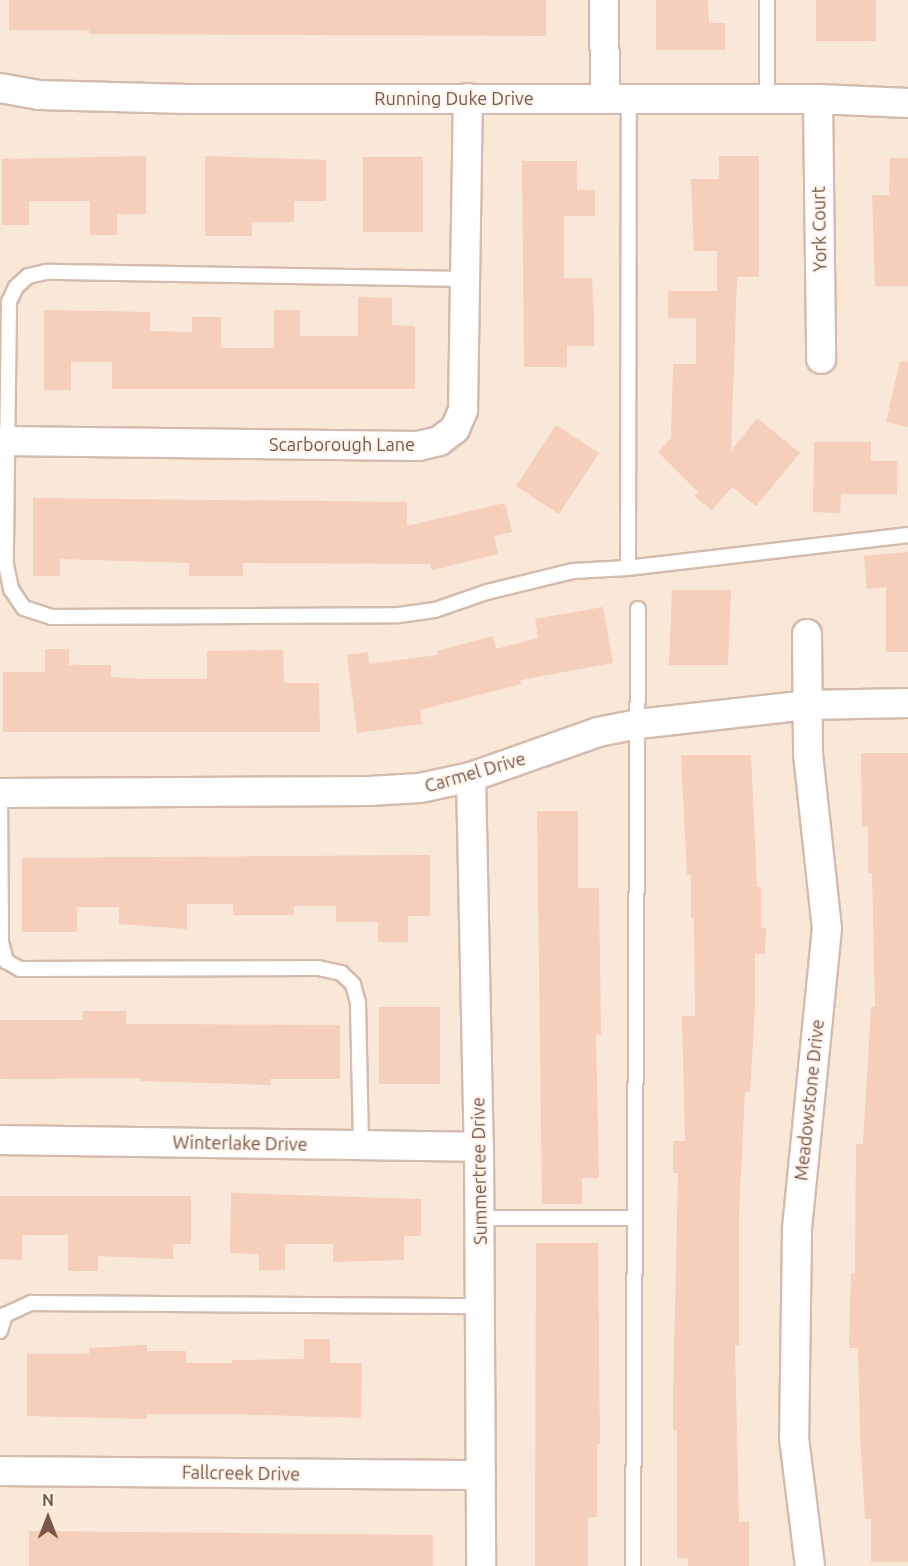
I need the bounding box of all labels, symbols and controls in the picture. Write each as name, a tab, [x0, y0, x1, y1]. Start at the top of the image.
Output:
street label: Running Duke Drive	[374, 87, 534, 109]
street label: York Court	[807, 186, 831, 272]
street label: Scarborough Lane	[269, 433, 415, 455]
street label: Carmel Drive	[422, 747, 528, 797]
street label: Meadowstone Drive	[790, 1018, 828, 1182]
street label: Summertree Drive	[467, 1097, 491, 1245]
street label: Winterlake Drive	[172, 1131, 308, 1155]
street label: Fallcreek Drive	[182, 1461, 300, 1485]
north arrow	[18, 1488, 78, 1548]
text: N	[42, 1491, 54, 1509]

